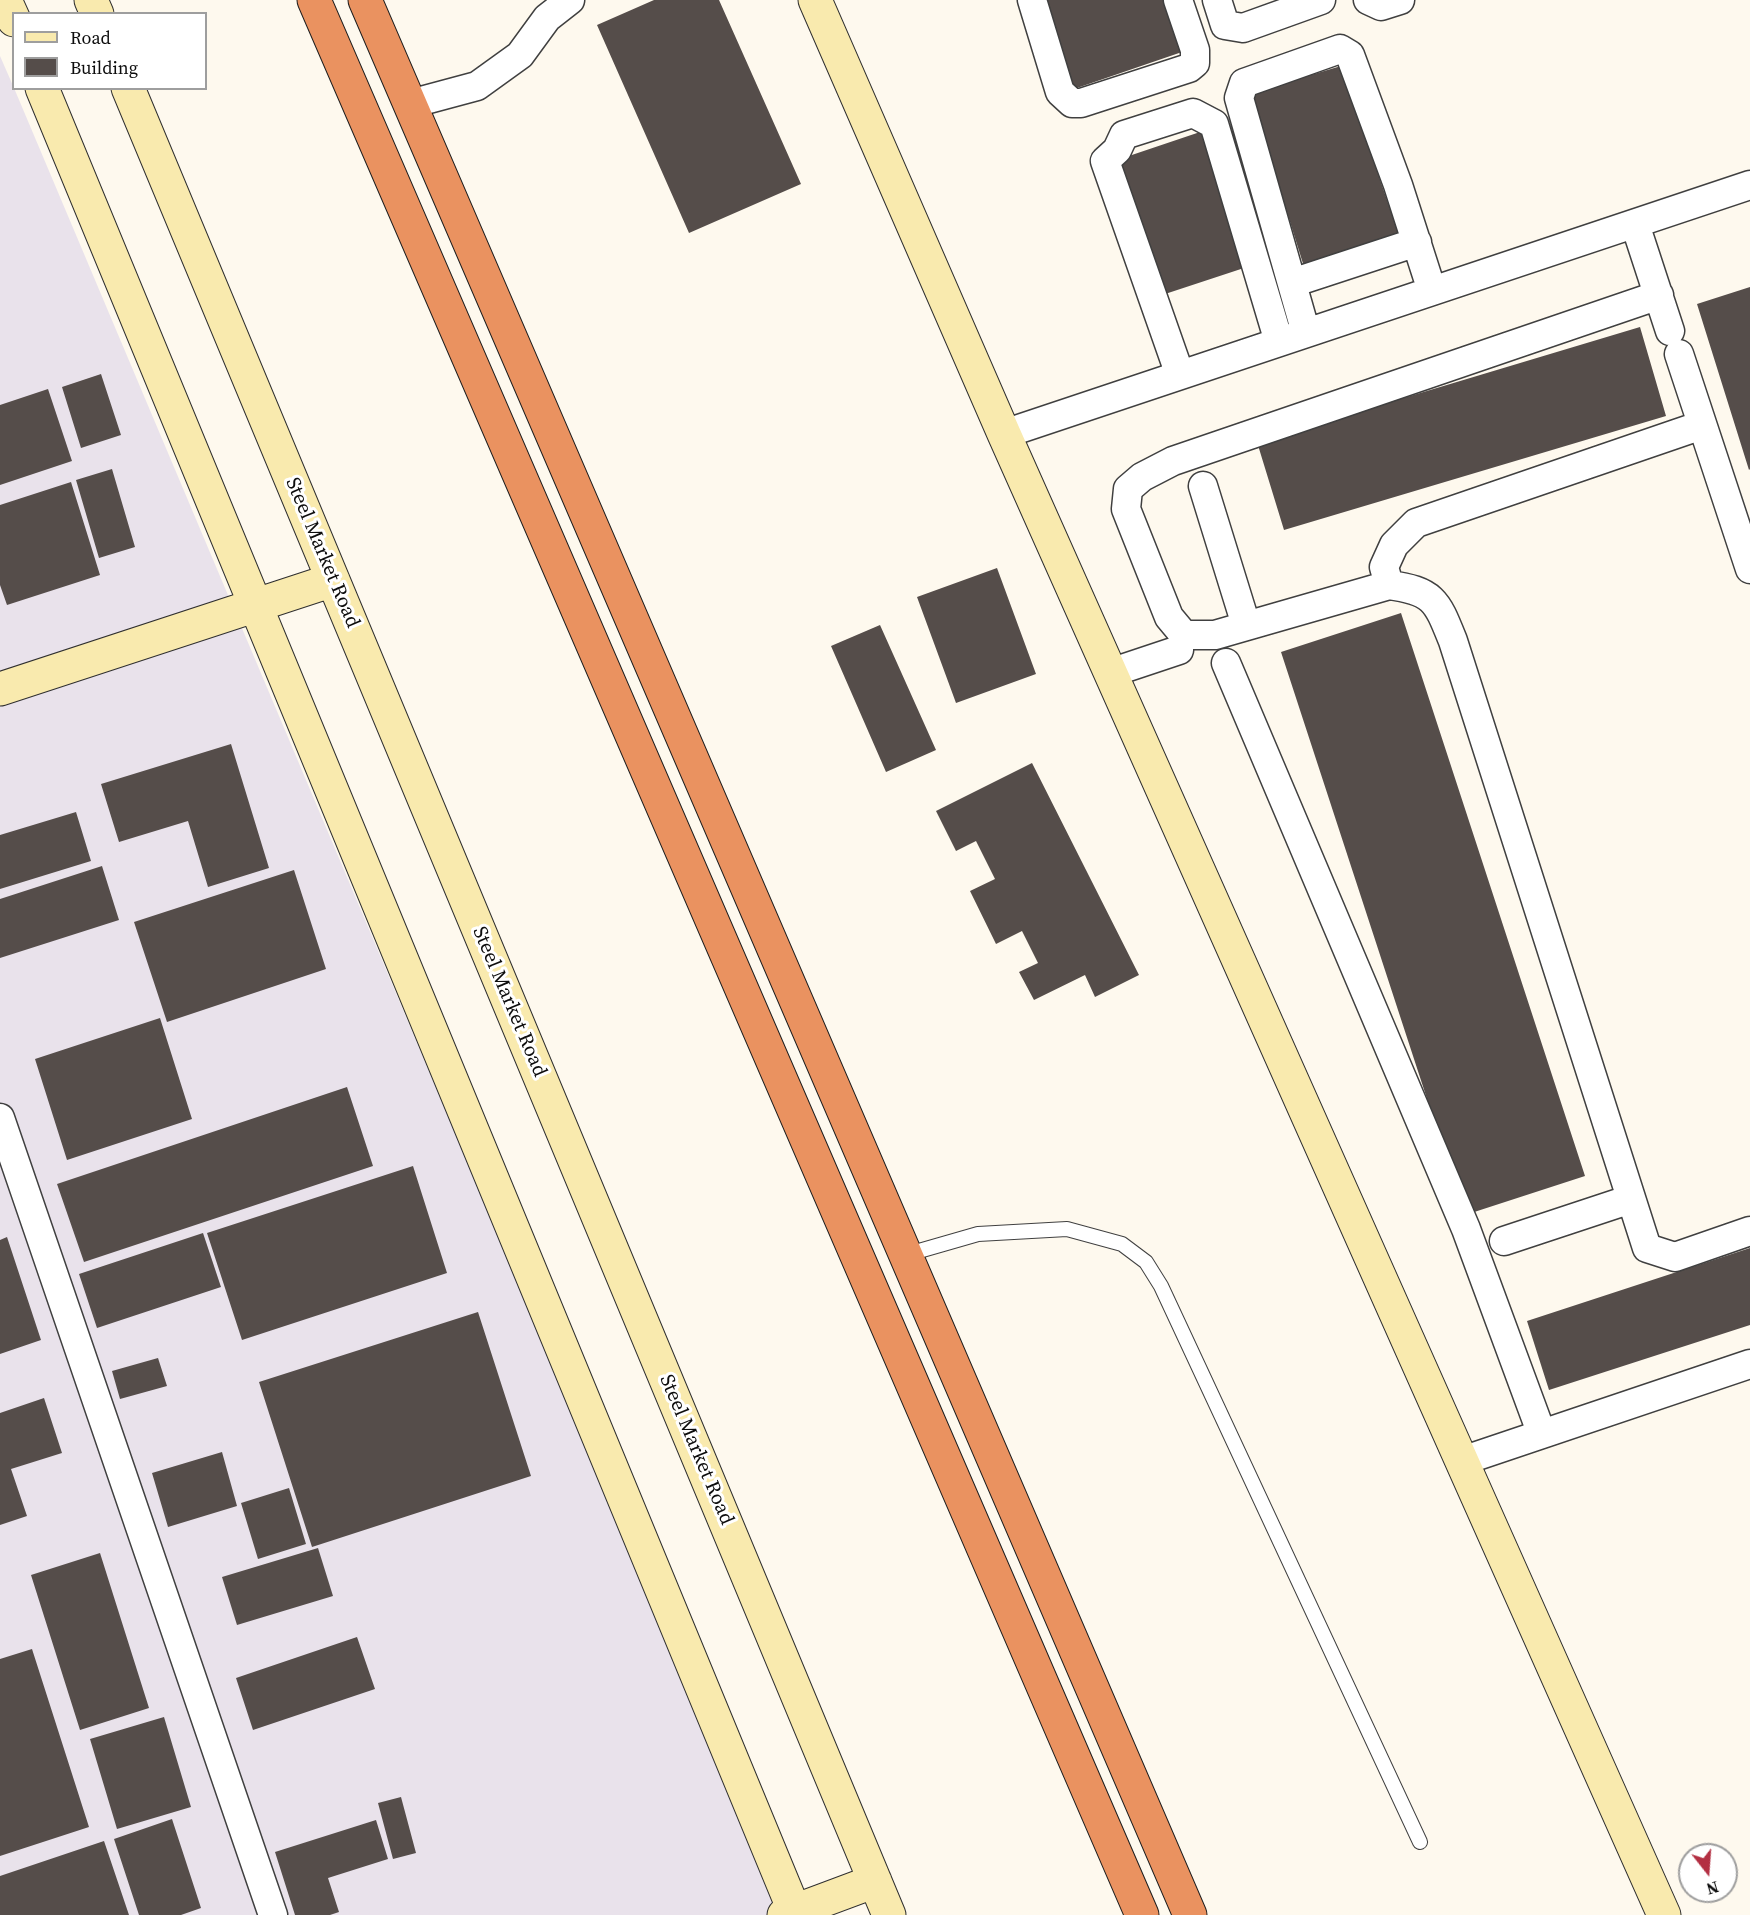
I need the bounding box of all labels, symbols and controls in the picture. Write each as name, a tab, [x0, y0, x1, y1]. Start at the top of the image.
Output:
legend	[12, 12, 207, 90]
text: Road	[70, 25, 111, 50]
text: Building	[70, 55, 138, 80]
street label: Steel Market Road	[280, 474, 364, 632]
street label: Steel Market Road	[467, 923, 551, 1081]
street label: Steel Market Road	[654, 1371, 738, 1529]
north arrow	[1678, 1843, 1738, 1903]
text: N	[1704, 1876, 1721, 1901]

